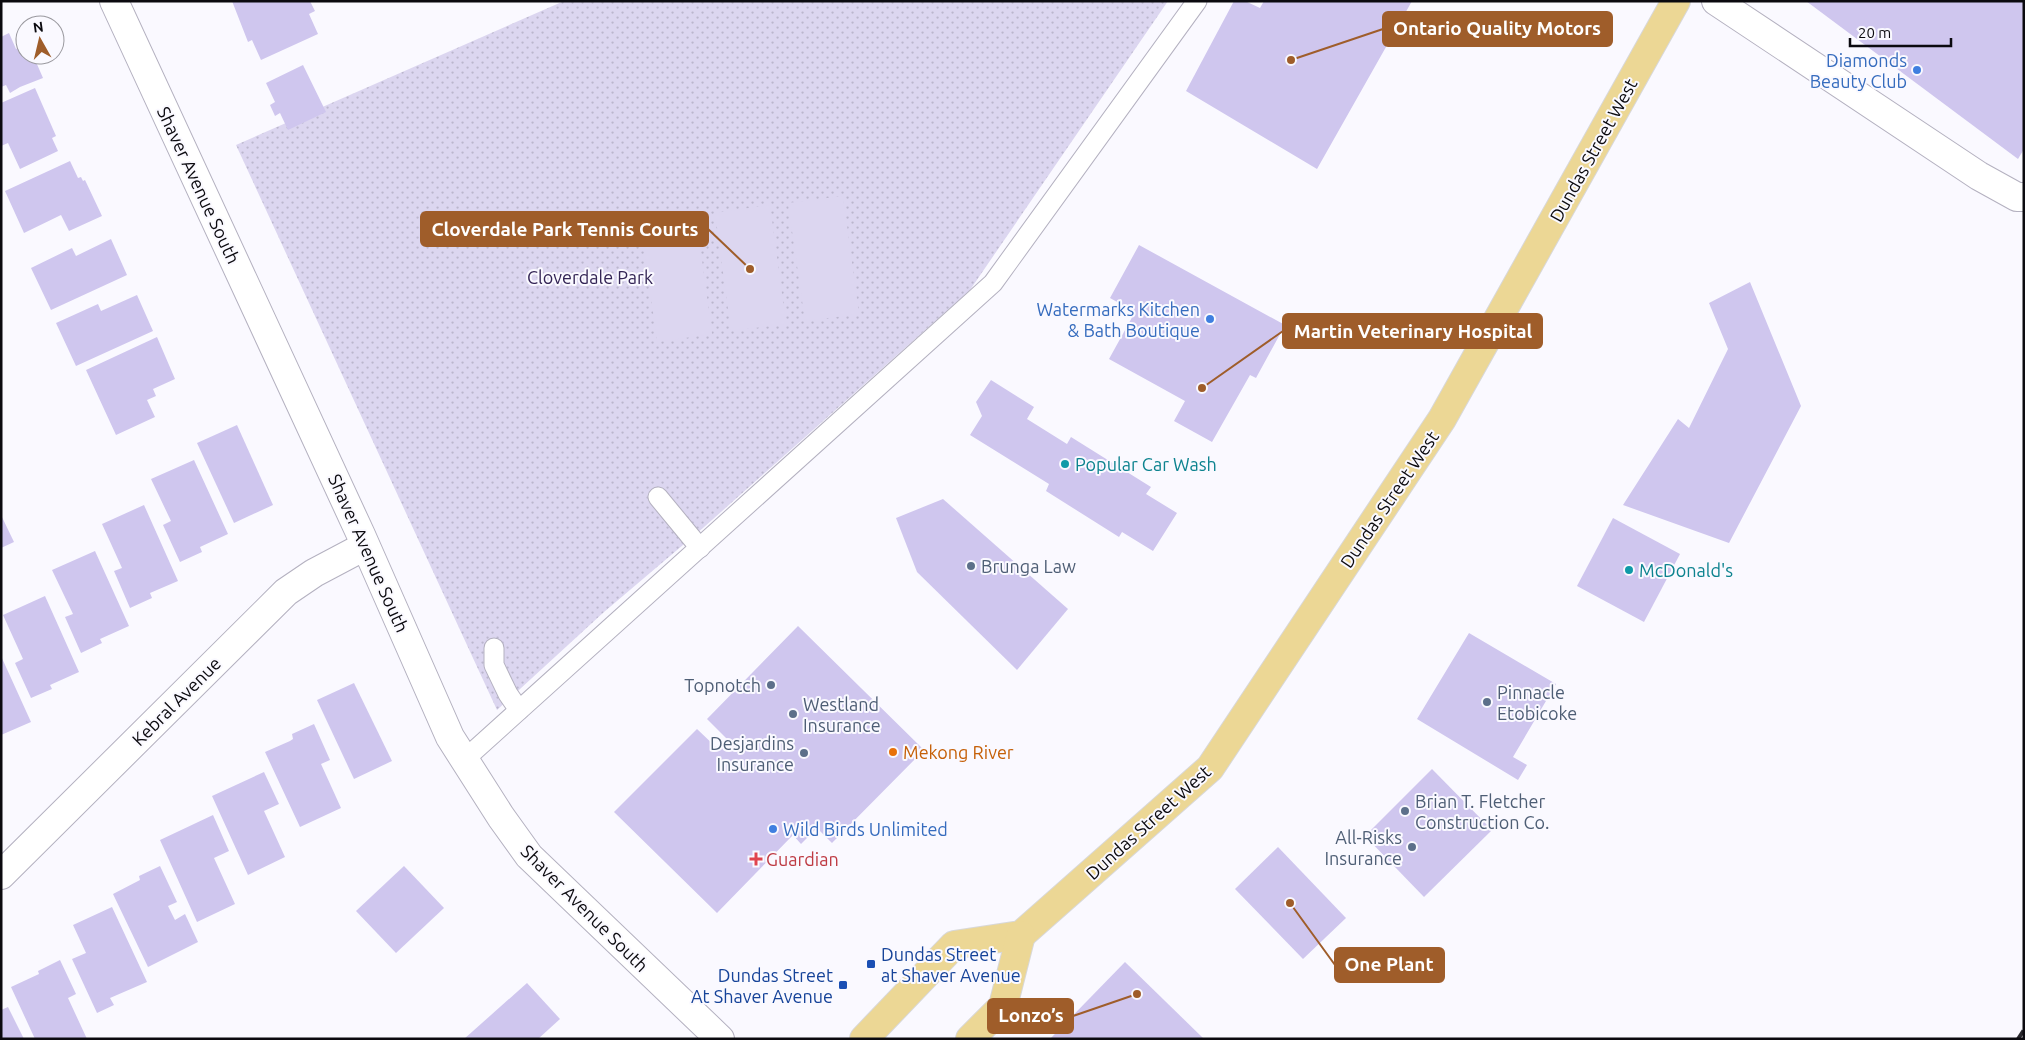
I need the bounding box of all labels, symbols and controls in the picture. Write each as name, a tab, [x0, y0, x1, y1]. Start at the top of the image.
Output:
callout: Ontario Quality Motors	[1383, 12, 1612, 46]
north arrow	[15, 15, 65, 65]
scale bar	[1850, 15, 1951, 47]
text: Ontario Quality Motors	[1393, 17, 1601, 39]
text: N	[32, 18, 44, 36]
text: 20 m	[1858, 24, 1891, 41]
place label: Diamonds Beauty Club	[1810, 50, 1907, 91]
marker: Diamonds Beauty Club	[1911, 64, 1923, 76]
street label: Dundas Street West	[1545, 75, 1641, 225]
street label: Shaver Avenue South	[154, 103, 244, 267]
callout: Cloverdale Park Tennis Courts	[421, 212, 708, 246]
text: Cloverdale Park Tennis Courts	[431, 218, 699, 240]
park label: Cloverdale Park	[527, 267, 653, 287]
place label: Watermarks Kitchen & Bath Boutique	[1036, 299, 1200, 340]
marker: Watermarks Kitchen & Bath Boutique	[1204, 313, 1216, 325]
callout: Martin Veterinary Hospital	[1283, 314, 1542, 348]
text: Martin Veterinary Hospital	[1294, 320, 1533, 342]
street label: Dundas Street West	[1336, 427, 1442, 571]
place label: Popular Car Wash	[1075, 454, 1217, 474]
marker: Popular Car Wash	[1059, 458, 1071, 470]
street label: Shaver Avenue South	[325, 471, 413, 635]
place label: Brunga Law	[981, 556, 1076, 576]
marker: Brunga Law	[965, 560, 977, 572]
place label: McDonald's	[1639, 560, 1733, 580]
marker: McDonald's	[1623, 564, 1635, 576]
street label: Kebral Avenue	[128, 653, 224, 749]
place label: Topnotch	[684, 675, 761, 695]
marker: Topnotch	[765, 679, 777, 691]
place label: Pinnacle Etobicoke	[1497, 682, 1577, 723]
place label: Westland Insurance	[803, 694, 881, 735]
marker: Pinnacle Etobicoke	[1481, 696, 1493, 708]
marker: Westland Insurance	[787, 708, 799, 720]
place label: Desjardins Insurance	[710, 733, 794, 774]
place label: Mekong River	[903, 742, 1014, 762]
marker: Mekong River	[887, 746, 899, 758]
marker: Desjardins Insurance	[798, 747, 810, 759]
street label: Dundas Street West	[1082, 761, 1214, 883]
place label: Brian T. Fletcher Construction Co.	[1415, 791, 1549, 832]
marker: Brian T. Fletcher Construction Co.	[1399, 805, 1411, 817]
place label: Wild Birds Unlimited	[783, 819, 948, 839]
marker: Wild Birds Unlimited	[767, 823, 779, 835]
place label: All-Risks Insurance	[1324, 827, 1402, 868]
street label: Shaver Avenue South	[517, 840, 653, 976]
marker: All-Risks Insurance	[1406, 841, 1418, 853]
place label: Guardian	[766, 849, 839, 869]
marker: Guardian	[750, 853, 762, 865]
place label: Dundas Street at Shaver Avenue	[881, 944, 1021, 985]
callout: One Plant	[1335, 948, 1444, 982]
text: One Plant	[1344, 953, 1434, 975]
marker: Dundas Street at Shaver Avenue	[865, 958, 877, 970]
place label: Dundas Street At Shaver Avenue	[691, 965, 833, 1006]
marker: Dundas Street At Shaver Avenue	[837, 979, 849, 991]
callout: Lonzo’s	[988, 999, 1073, 1033]
text: Lonzo’s	[998, 1004, 1064, 1026]

